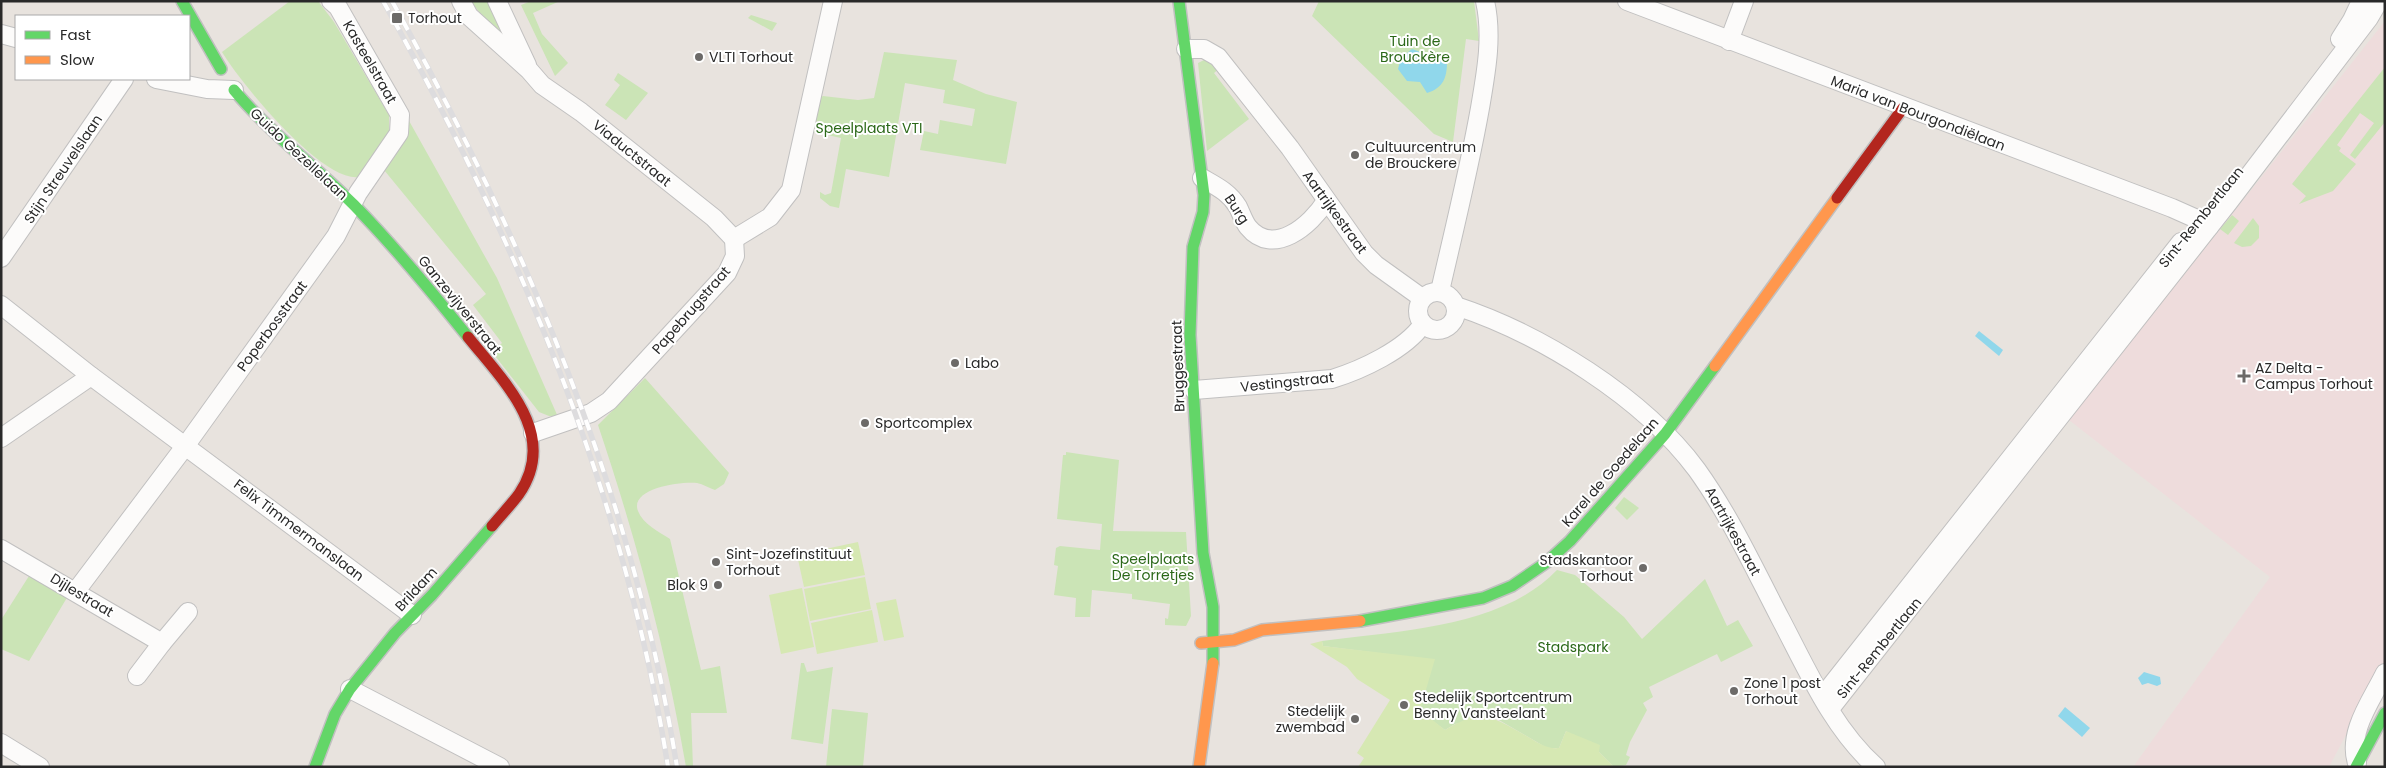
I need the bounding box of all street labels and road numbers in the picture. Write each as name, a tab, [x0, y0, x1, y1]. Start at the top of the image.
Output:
street label: Kasteelstraat	[338, 17, 402, 107]
street label: Maria van Bourgondiëlaan	[1828, 70, 2008, 156]
street label: Guido Gezellelaan	[246, 103, 352, 205]
street label: Stijn Streuvelslaan	[19, 110, 107, 228]
street label: Viaductstraat	[588, 115, 676, 191]
street label: Sint-Rembertlaan	[2154, 162, 2248, 272]
street label: Aartrijkestraat	[1298, 166, 1372, 258]
street label: Burg	[1220, 190, 1254, 228]
street label: Ganzevijverstraat	[414, 251, 506, 359]
street label: Papebrugstraat	[647, 262, 735, 358]
street label: Poperbosstraat	[232, 277, 312, 375]
street label: Bruggestraat	[1166, 320, 1190, 412]
street label: Vestingstraat	[1239, 367, 1335, 397]
street label: Karel de Goedelaan	[1557, 413, 1663, 531]
street label: Felix Timmermanslaan	[230, 474, 368, 586]
street label: Aartrijkestraat	[1700, 483, 1766, 579]
street label: Brildam	[390, 562, 442, 616]
street label: Dijlestraat	[47, 568, 117, 622]
street label: Sint-Rembertlaan	[1832, 593, 1926, 703]

